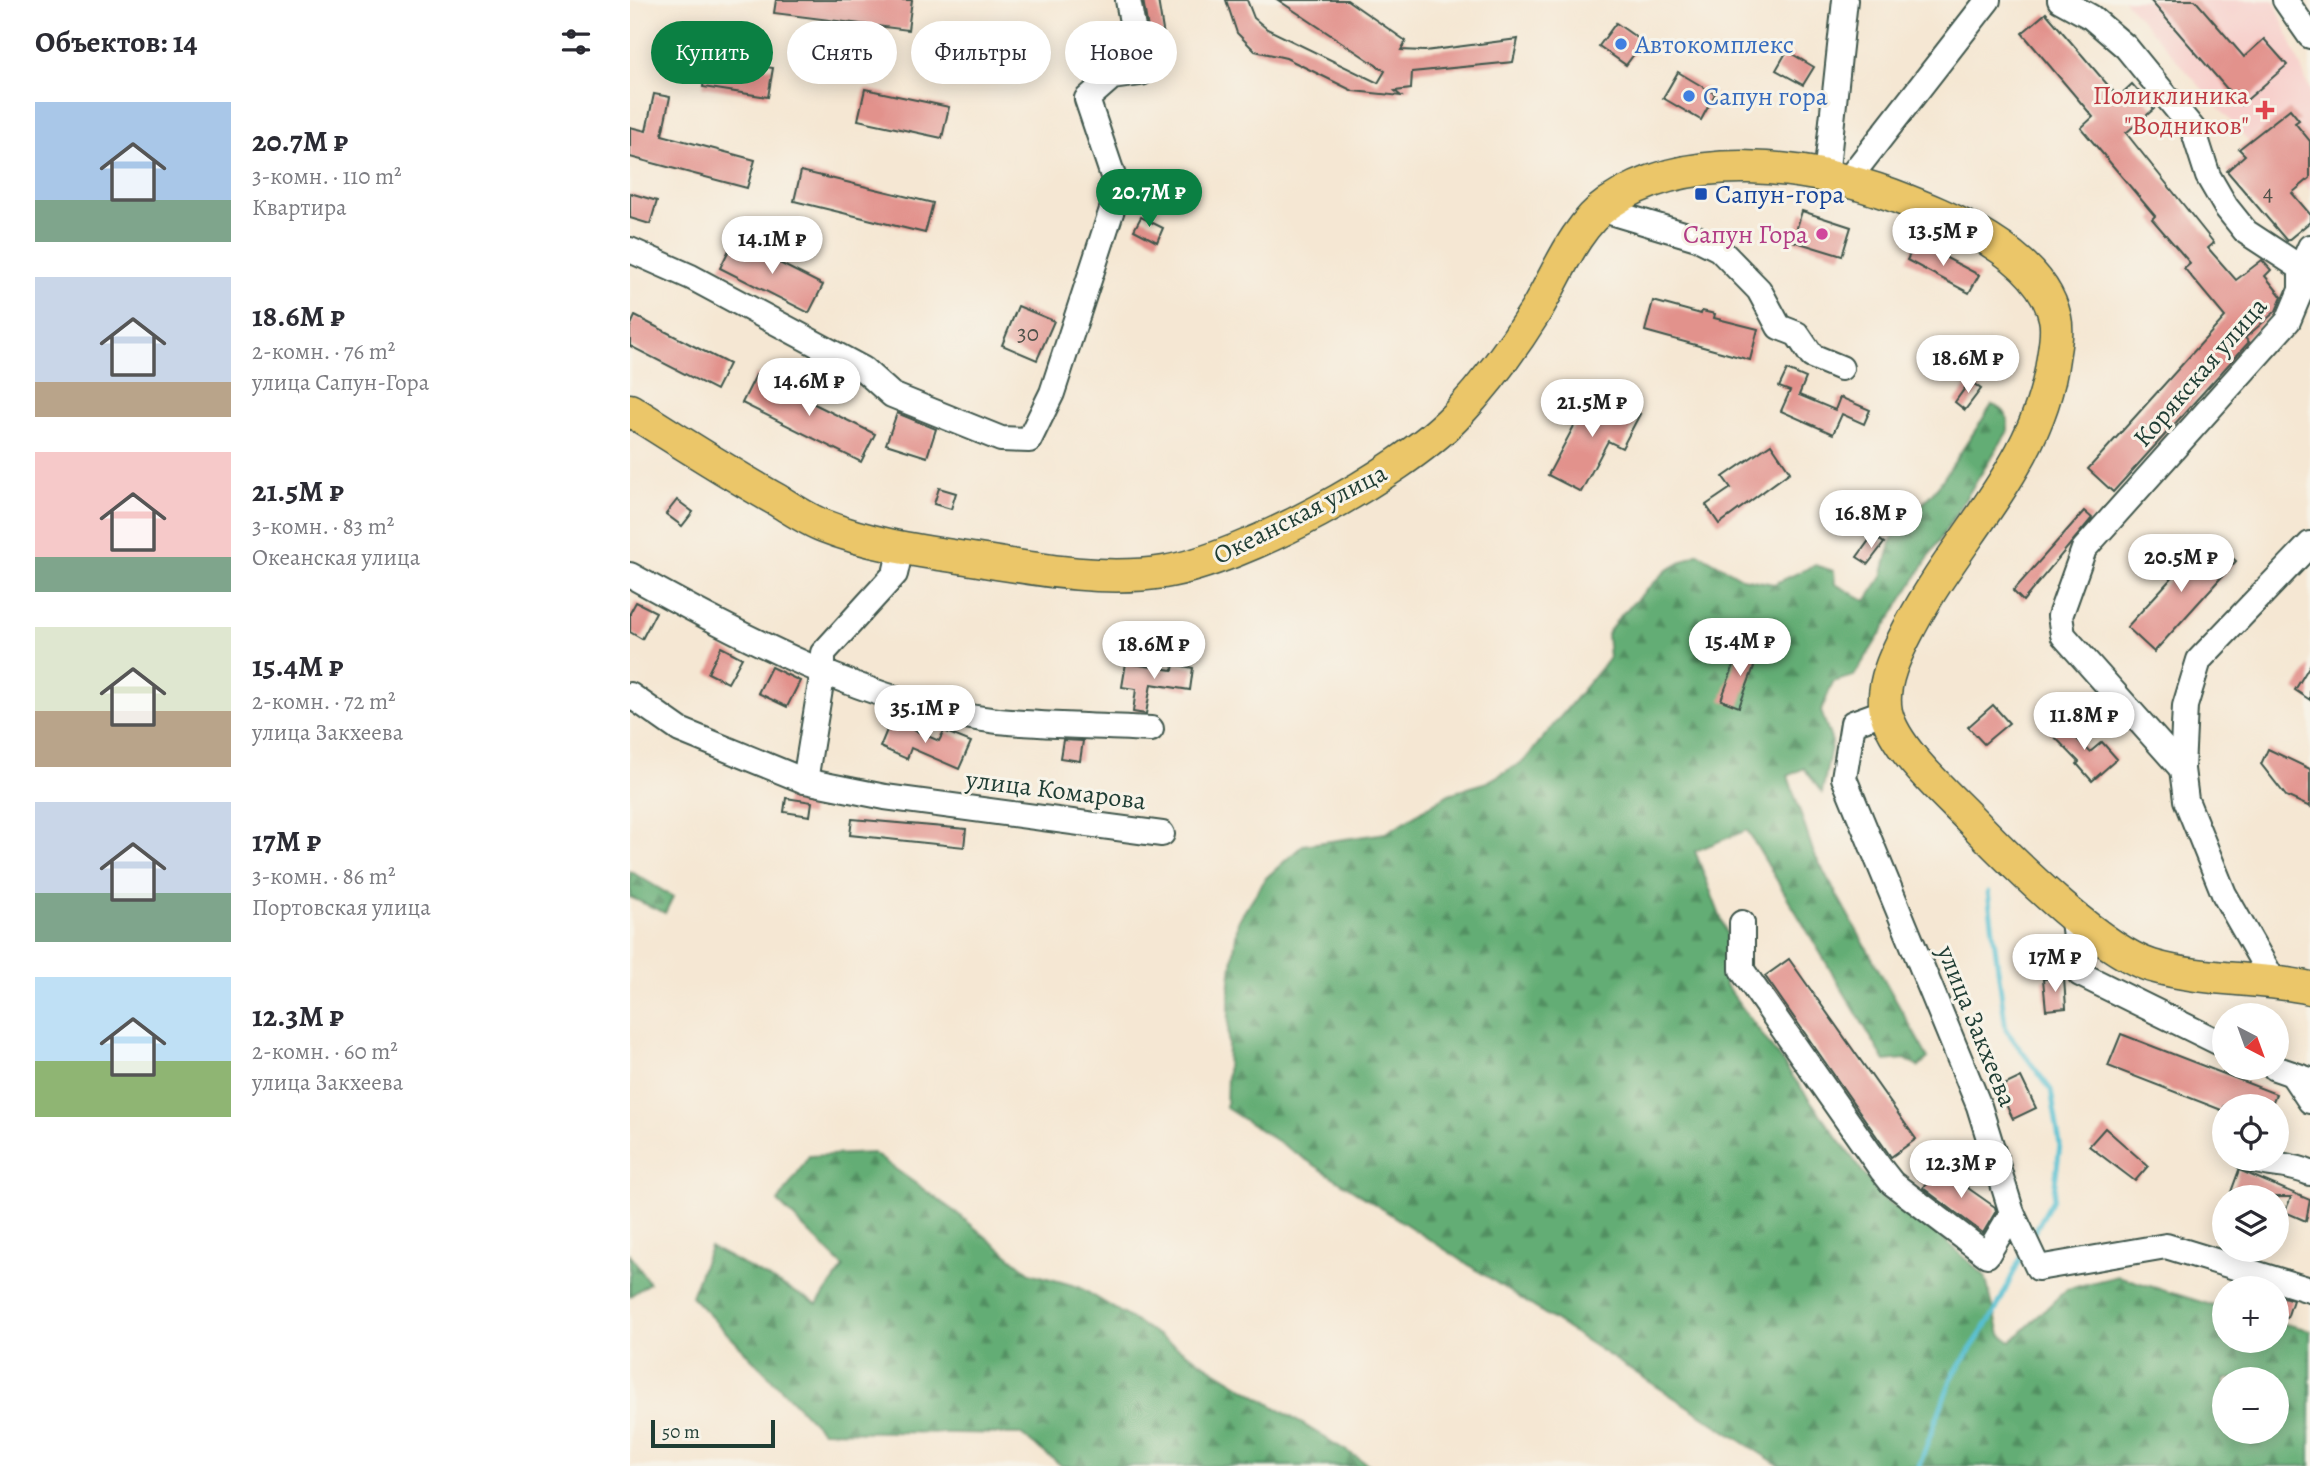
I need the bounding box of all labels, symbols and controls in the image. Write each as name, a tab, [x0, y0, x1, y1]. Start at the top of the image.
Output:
chip: Купить	[651, 21, 773, 84]
chip: Снять	[787, 21, 897, 84]
chip: Фильтры	[911, 21, 1051, 84]
chip: Новое	[1065, 21, 1177, 84]
text: Объектов: 14	[35, 22, 197, 62]
icon: filters	[557, 23, 595, 61]
place label: Автокомплекс	[1634, 27, 1794, 62]
marker: Автокомплекс	[1613, 36, 1629, 52]
place label: Поликлиника "Водников"	[2093, 78, 2249, 143]
place label: Сапун гора	[1703, 79, 1828, 114]
marker: Сапун гора	[1681, 88, 1697, 104]
marker: Поликлиника "Водников"	[2255, 100, 2275, 120]
text: 20.7M ₽	[252, 121, 348, 161]
icon: home	[91, 130, 175, 214]
text: 3-комн. · 110 m²	[252, 161, 402, 192]
pin: 20.7M ₽	[1084, 170, 1214, 229]
text: 20.7M ₽	[1112, 176, 1186, 207]
place label: Сапун-гора	[1715, 177, 1844, 212]
house number: 4	[2263, 177, 2273, 208]
marker: Сапун-гора	[1693, 186, 1709, 202]
text: Квартира	[252, 192, 347, 223]
pin: 13.5M ₽	[1878, 208, 2008, 268]
text: 13.5M ₽	[1908, 215, 1978, 246]
pin: 14.1M ₽	[707, 216, 837, 276]
place label: Сапун Гора	[1683, 217, 1808, 252]
text: 14.1M ₽	[738, 223, 806, 254]
marker: Сапун Гора	[1814, 226, 1830, 242]
street label: Корякская улица	[2125, 290, 2275, 454]
text: 18.6M ₽	[252, 296, 345, 336]
icon: home	[91, 305, 175, 389]
house number: 30	[1017, 318, 1039, 349]
text: 2-комн. · 76 m²	[252, 336, 395, 367]
pin: 18.6M ₽	[1903, 336, 2033, 395]
text: 18.6M ₽	[1932, 342, 2004, 373]
pin: 14.6M ₽	[744, 358, 874, 418]
text: 14.6M ₽	[773, 365, 845, 396]
text: улица Сапун-Гора	[252, 367, 429, 398]
pin: 21.5M ₽	[1527, 380, 1657, 439]
text: 21.5M ₽	[1557, 386, 1627, 417]
street label: Океанская улица	[1207, 455, 1393, 573]
text: 21.5M ₽	[252, 471, 344, 511]
icon: home	[91, 480, 175, 564]
pin: 16.8M ₽	[1806, 490, 1936, 550]
text: 16.8M ₽	[1835, 497, 1907, 528]
text: 3-комн. · 83 m²	[252, 511, 394, 542]
pin: 20.5M ₽	[2116, 534, 2246, 594]
text: 20.5M ₽	[2144, 541, 2218, 572]
text: Океанская улица	[252, 542, 420, 573]
pin: 15.4M ₽	[1675, 618, 1805, 678]
pin: 18.6M ₽	[1089, 622, 1219, 681]
text: 15.4M ₽	[1705, 625, 1775, 656]
text: 18.6M ₽	[1118, 628, 1190, 659]
text: 15.4M ₽	[252, 646, 344, 686]
icon: home	[91, 655, 175, 739]
text: 2-комн. · 72 m²	[252, 686, 396, 717]
pin: 35.1M ₽	[860, 686, 990, 745]
text: 35.1M ₽	[890, 692, 960, 723]
pin: 11.8M ₽	[2019, 692, 2149, 752]
text: 11.8M ₽	[2050, 699, 2118, 730]
text: улица Закхеева	[252, 717, 403, 748]
street label: улица Комарова	[963, 761, 1148, 818]
text: 17M ₽	[252, 821, 321, 861]
icon: home	[91, 830, 175, 914]
text: 3-комн. · 86 m²	[252, 861, 395, 892]
text: Портовская улица	[252, 892, 431, 923]
pin: 17M ₽	[2006, 934, 2104, 994]
street label: улица Закхеева	[1928, 939, 2025, 1112]
text: 17M ₽	[2028, 941, 2082, 972]
text: 12.3M ₽	[252, 996, 344, 1036]
north arrow	[2212, 1003, 2289, 1080]
map controls	[2212, 1003, 2289, 1444]
icon: home	[91, 1005, 175, 1089]
text: 2-комн. · 60 m²	[252, 1036, 398, 1067]
text: улица Закхеева	[252, 1067, 403, 1098]
button: locate	[2212, 1094, 2289, 1171]
pin: 12.3M ₽	[1896, 1140, 2026, 1200]
text: 12.3M ₽	[1926, 1147, 1996, 1178]
button: layers	[2212, 1185, 2289, 1262]
button: +	[2212, 1276, 2289, 1353]
button: −	[2212, 1367, 2289, 1444]
scale bar	[651, 1417, 775, 1449]
text: 50 m	[662, 1419, 700, 1445]

